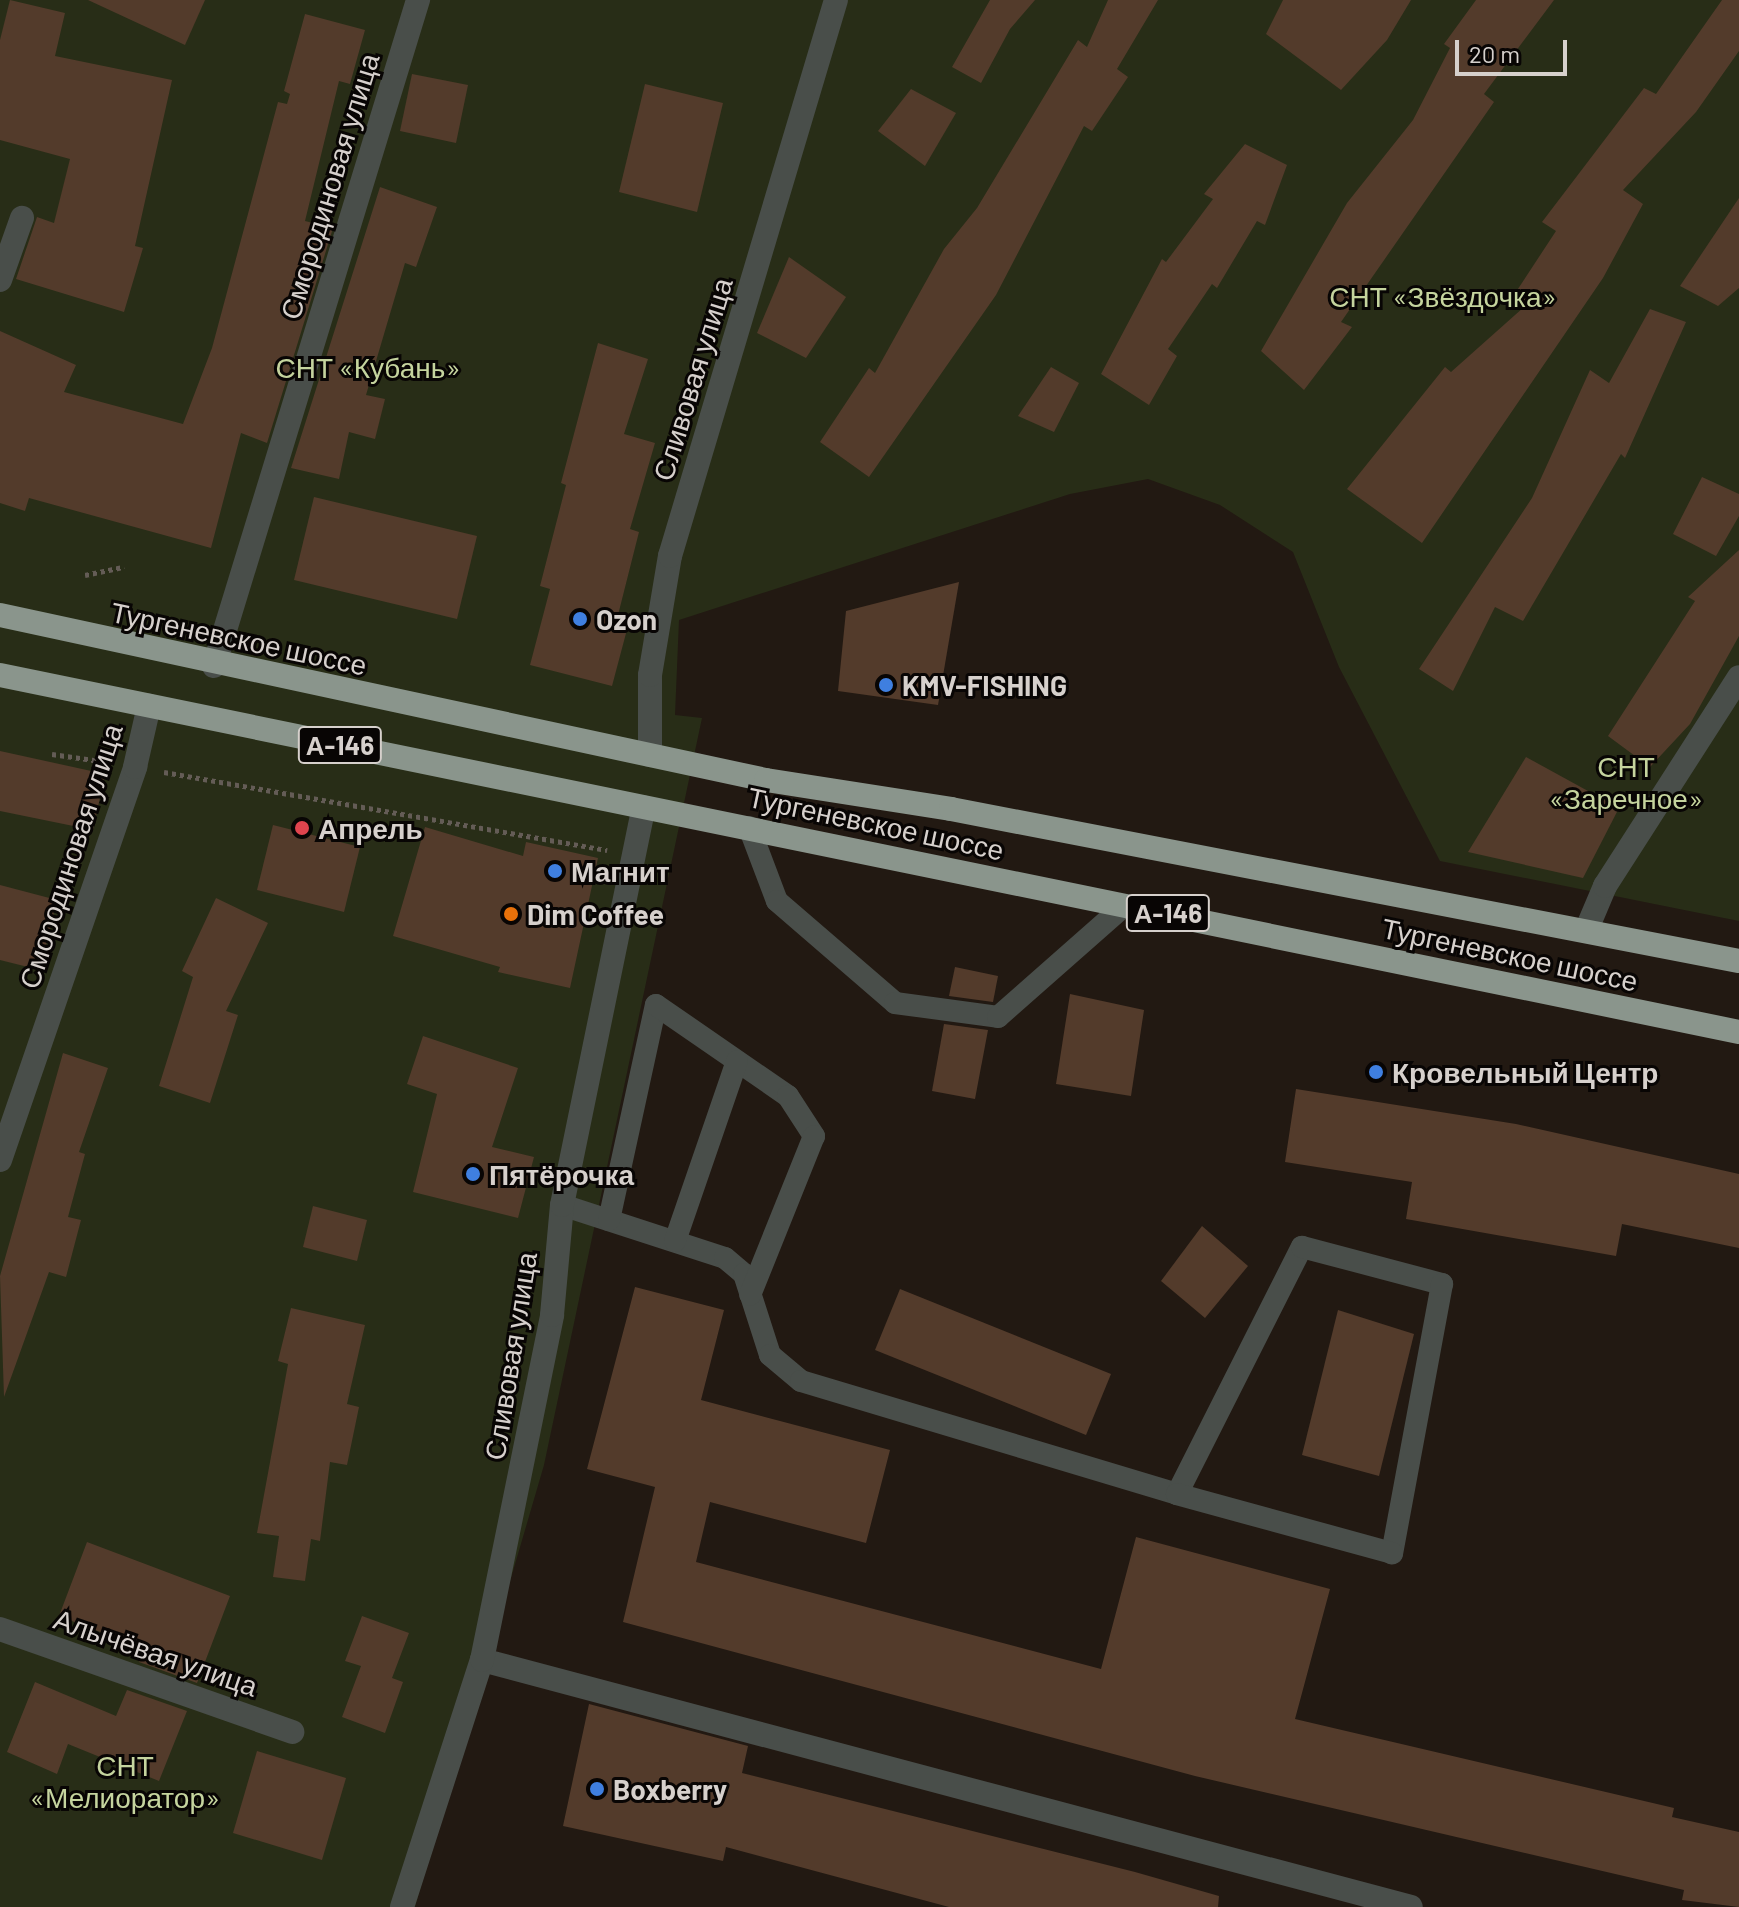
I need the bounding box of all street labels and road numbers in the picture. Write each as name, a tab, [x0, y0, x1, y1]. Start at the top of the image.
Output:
street label: Смородиновая улица	[273, 49, 385, 323]
street label: Сливовая улица	[645, 274, 739, 484]
street label: Тургеневское шоссе	[108, 594, 370, 682]
street label: Смородиновая улица	[11, 719, 129, 993]
road number: А-146	[296, 723, 384, 767]
street label: Тургеневское шоссе	[745, 779, 1007, 867]
road number: А-146	[1124, 891, 1212, 935]
street label: Тургеневское шоссе	[1379, 910, 1641, 998]
street label: Сливовая улица	[477, 1250, 543, 1462]
street label: Алычёвая улица	[50, 1601, 262, 1703]

